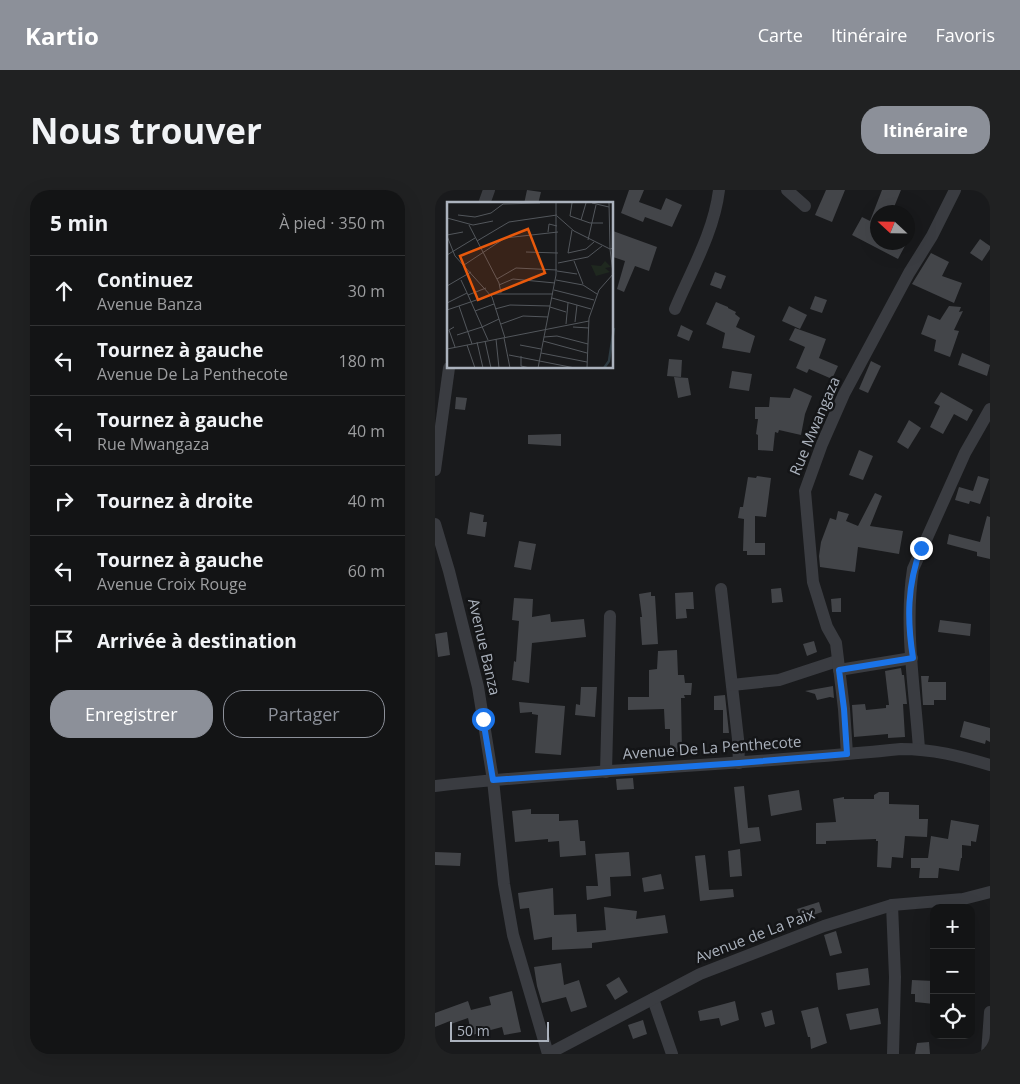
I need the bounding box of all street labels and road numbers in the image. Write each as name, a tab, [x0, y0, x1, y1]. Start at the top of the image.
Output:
street label: Rue Mwangaza	[784, 373, 844, 478]
street label: Avenue Banza	[464, 596, 506, 697]
street label: Avenue De La Penthecote	[622, 731, 802, 763]
street label: Avenue de La Paix	[692, 903, 817, 967]

